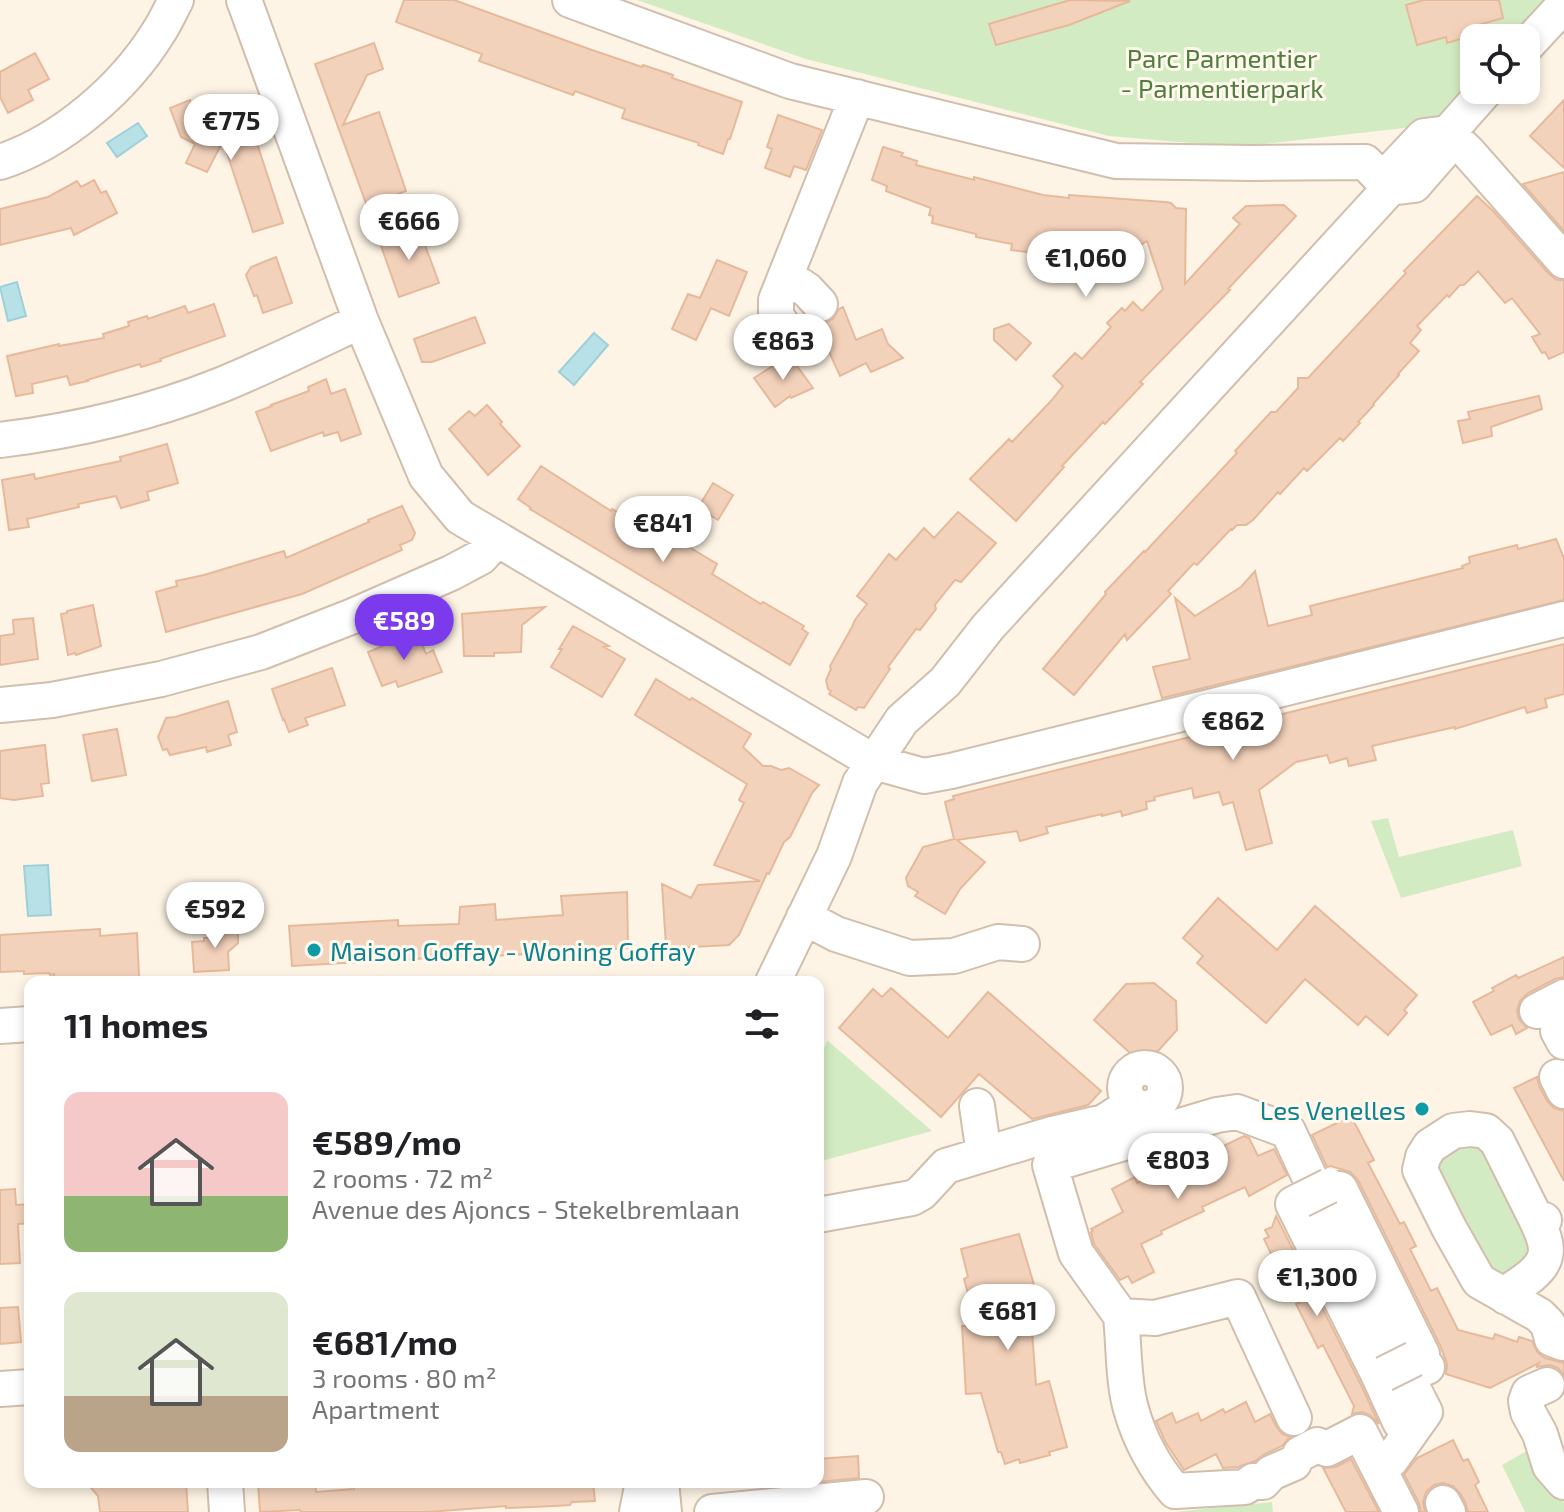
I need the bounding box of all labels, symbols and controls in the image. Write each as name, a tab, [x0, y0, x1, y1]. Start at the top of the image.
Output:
map controls	[1460, 24, 1540, 104]
button: locate	[1460, 24, 1540, 104]
park label: Parc Parmentier - Parmentierpark	[1120, 42, 1324, 103]
pin: €775	[184, 94, 278, 162]
text: €775	[202, 104, 260, 135]
pin: €666	[362, 194, 456, 262]
text: €666	[378, 204, 440, 235]
pin: €1,060	[1021, 231, 1151, 299]
text: €1,060	[1045, 241, 1127, 272]
pin: €863	[736, 314, 830, 382]
text: €863	[752, 324, 814, 355]
pin: €841	[616, 496, 710, 564]
text: €841	[633, 506, 693, 537]
pin: €589	[357, 594, 451, 662]
text: €589	[373, 604, 435, 635]
pin: €862	[1186, 694, 1280, 762]
text: €862	[1201, 704, 1265, 735]
pin: €592	[168, 882, 262, 950]
text: €592	[184, 892, 246, 923]
place label: Maison Goffay - Woning Goffay	[330, 935, 696, 966]
marker: Maison Goffay - Woning Goffay	[305, 941, 323, 959]
icon: filters	[740, 1002, 784, 1046]
text: 11 homes	[64, 1004, 208, 1045]
place label: Les Venelles	[1260, 1094, 1406, 1125]
marker: Les Venelles	[1413, 1100, 1431, 1118]
text: €589/mo	[312, 1121, 462, 1162]
icon: home	[128, 1124, 224, 1220]
pin: €803	[1131, 1133, 1225, 1201]
text: €803	[1146, 1143, 1210, 1174]
text: 2 rooms · 72 m²	[312, 1162, 493, 1193]
text: Avenue des Ajoncs - Stekelbremlaan	[312, 1193, 740, 1224]
pin: €1,300	[1252, 1250, 1382, 1318]
text: €1,300	[1276, 1260, 1358, 1291]
pin: €681	[961, 1284, 1055, 1352]
text: €681	[978, 1294, 1038, 1325]
text: €681/mo	[312, 1321, 457, 1362]
icon: home	[128, 1324, 224, 1420]
text: 3 rooms · 80 m²	[312, 1362, 496, 1393]
text: Apartment	[312, 1393, 440, 1424]

